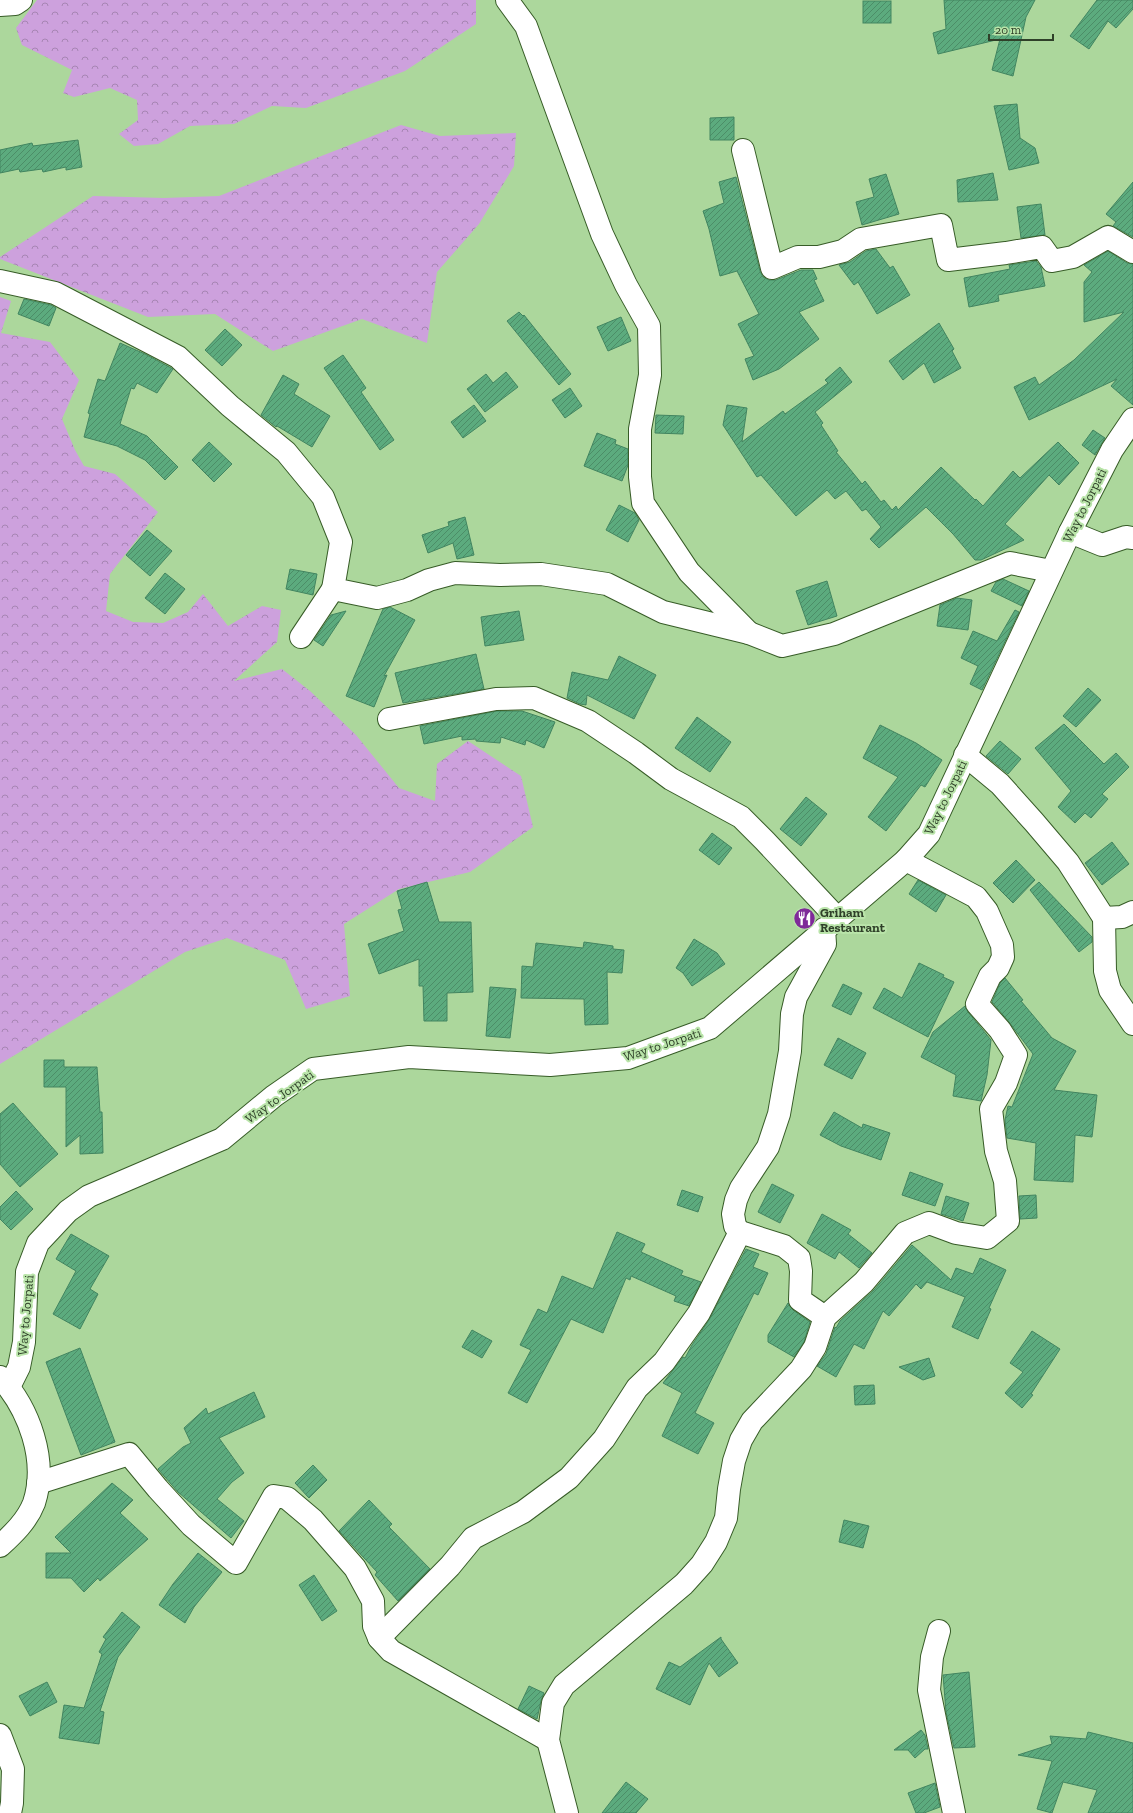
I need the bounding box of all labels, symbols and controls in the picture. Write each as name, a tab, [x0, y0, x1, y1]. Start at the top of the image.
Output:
scale bar	[989, 16, 1053, 42]
text: 20 m	[995, 23, 1022, 37]
street label: Way to Jorpati	[1059, 466, 1110, 545]
street label: Way to Jorpati	[921, 757, 970, 837]
place label: Griham Restaurant	[820, 905, 886, 935]
restaurant icon: Griham Restaurant	[792, 906, 818, 932]
street label: Way to Jorpati	[621, 1025, 703, 1064]
street label: Way to Jorpati	[242, 1066, 317, 1126]
street label: Way to Jorpati	[15, 1274, 37, 1356]

